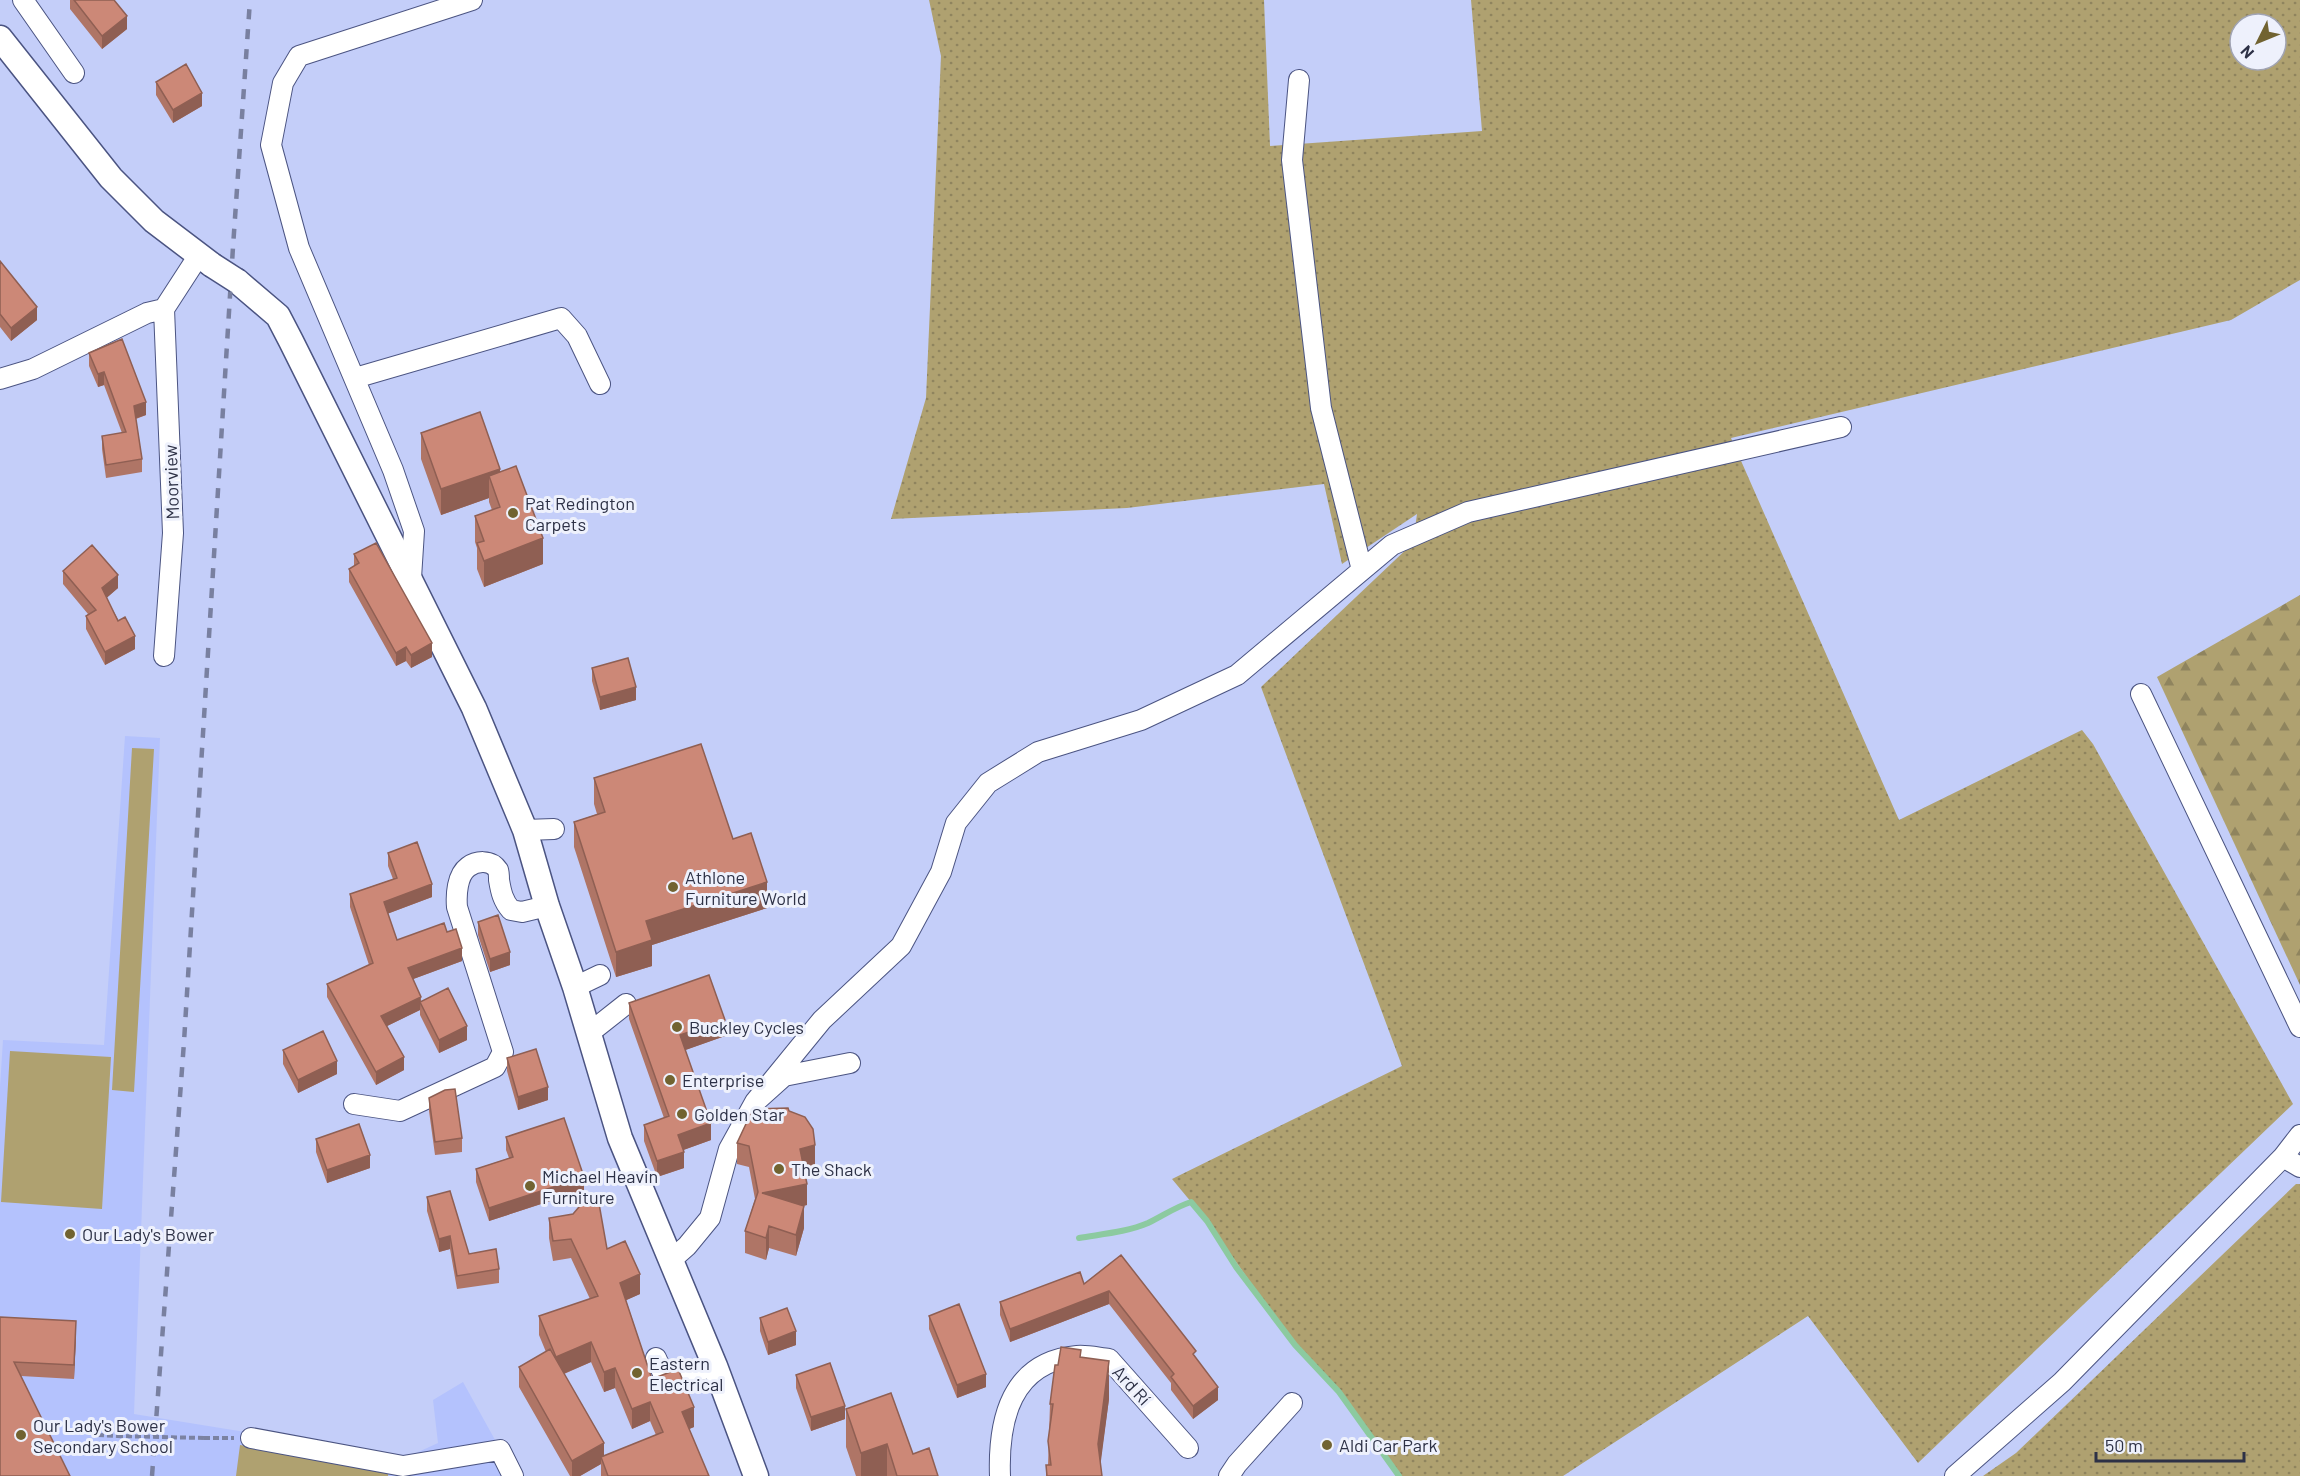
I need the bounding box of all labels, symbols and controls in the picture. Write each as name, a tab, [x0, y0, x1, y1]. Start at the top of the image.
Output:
north arrow	[2228, 12, 2288, 72]
text: N	[2236, 42, 2257, 63]
street label: Moorview	[159, 444, 183, 520]
place label: Pat Redington Carpets	[525, 492, 635, 535]
marker: Pat Redington Carpets	[506, 506, 520, 520]
place label: Athlone Furniture World	[685, 866, 807, 909]
marker: Athlone Furniture World	[666, 880, 680, 894]
place label: Buckley Cycles	[689, 1016, 804, 1038]
marker: Buckley Cycles	[670, 1020, 684, 1034]
place label: Enterprise	[682, 1069, 764, 1091]
marker: Enterprise	[663, 1073, 677, 1087]
place label: Golden Star	[694, 1103, 785, 1125]
marker: Golden Star	[675, 1107, 689, 1121]
place label: The Shack	[791, 1158, 872, 1180]
marker: The Shack	[772, 1162, 786, 1176]
place label: Michael Heavin Furniture	[542, 1165, 658, 1208]
marker: Michael Heavin Furniture	[523, 1179, 537, 1193]
place label: Our Lady's Bower	[82, 1223, 215, 1245]
marker: Our Lady's Bower	[63, 1227, 77, 1241]
place label: Eastern Electrical	[649, 1352, 723, 1395]
street label: Ard Rí	[1108, 1361, 1156, 1409]
marker: Eastern Electrical	[630, 1366, 644, 1380]
place label: Our Lady's Bower Secondary School	[33, 1414, 173, 1457]
scale bar	[2096, 1425, 2244, 1463]
marker: Our Lady's Bower Secondary School	[14, 1428, 28, 1442]
place label: Aldi Car Park	[1339, 1434, 1438, 1456]
text: 50 m	[2105, 1434, 2143, 1456]
marker: Aldi Car Park	[1320, 1438, 1334, 1452]

